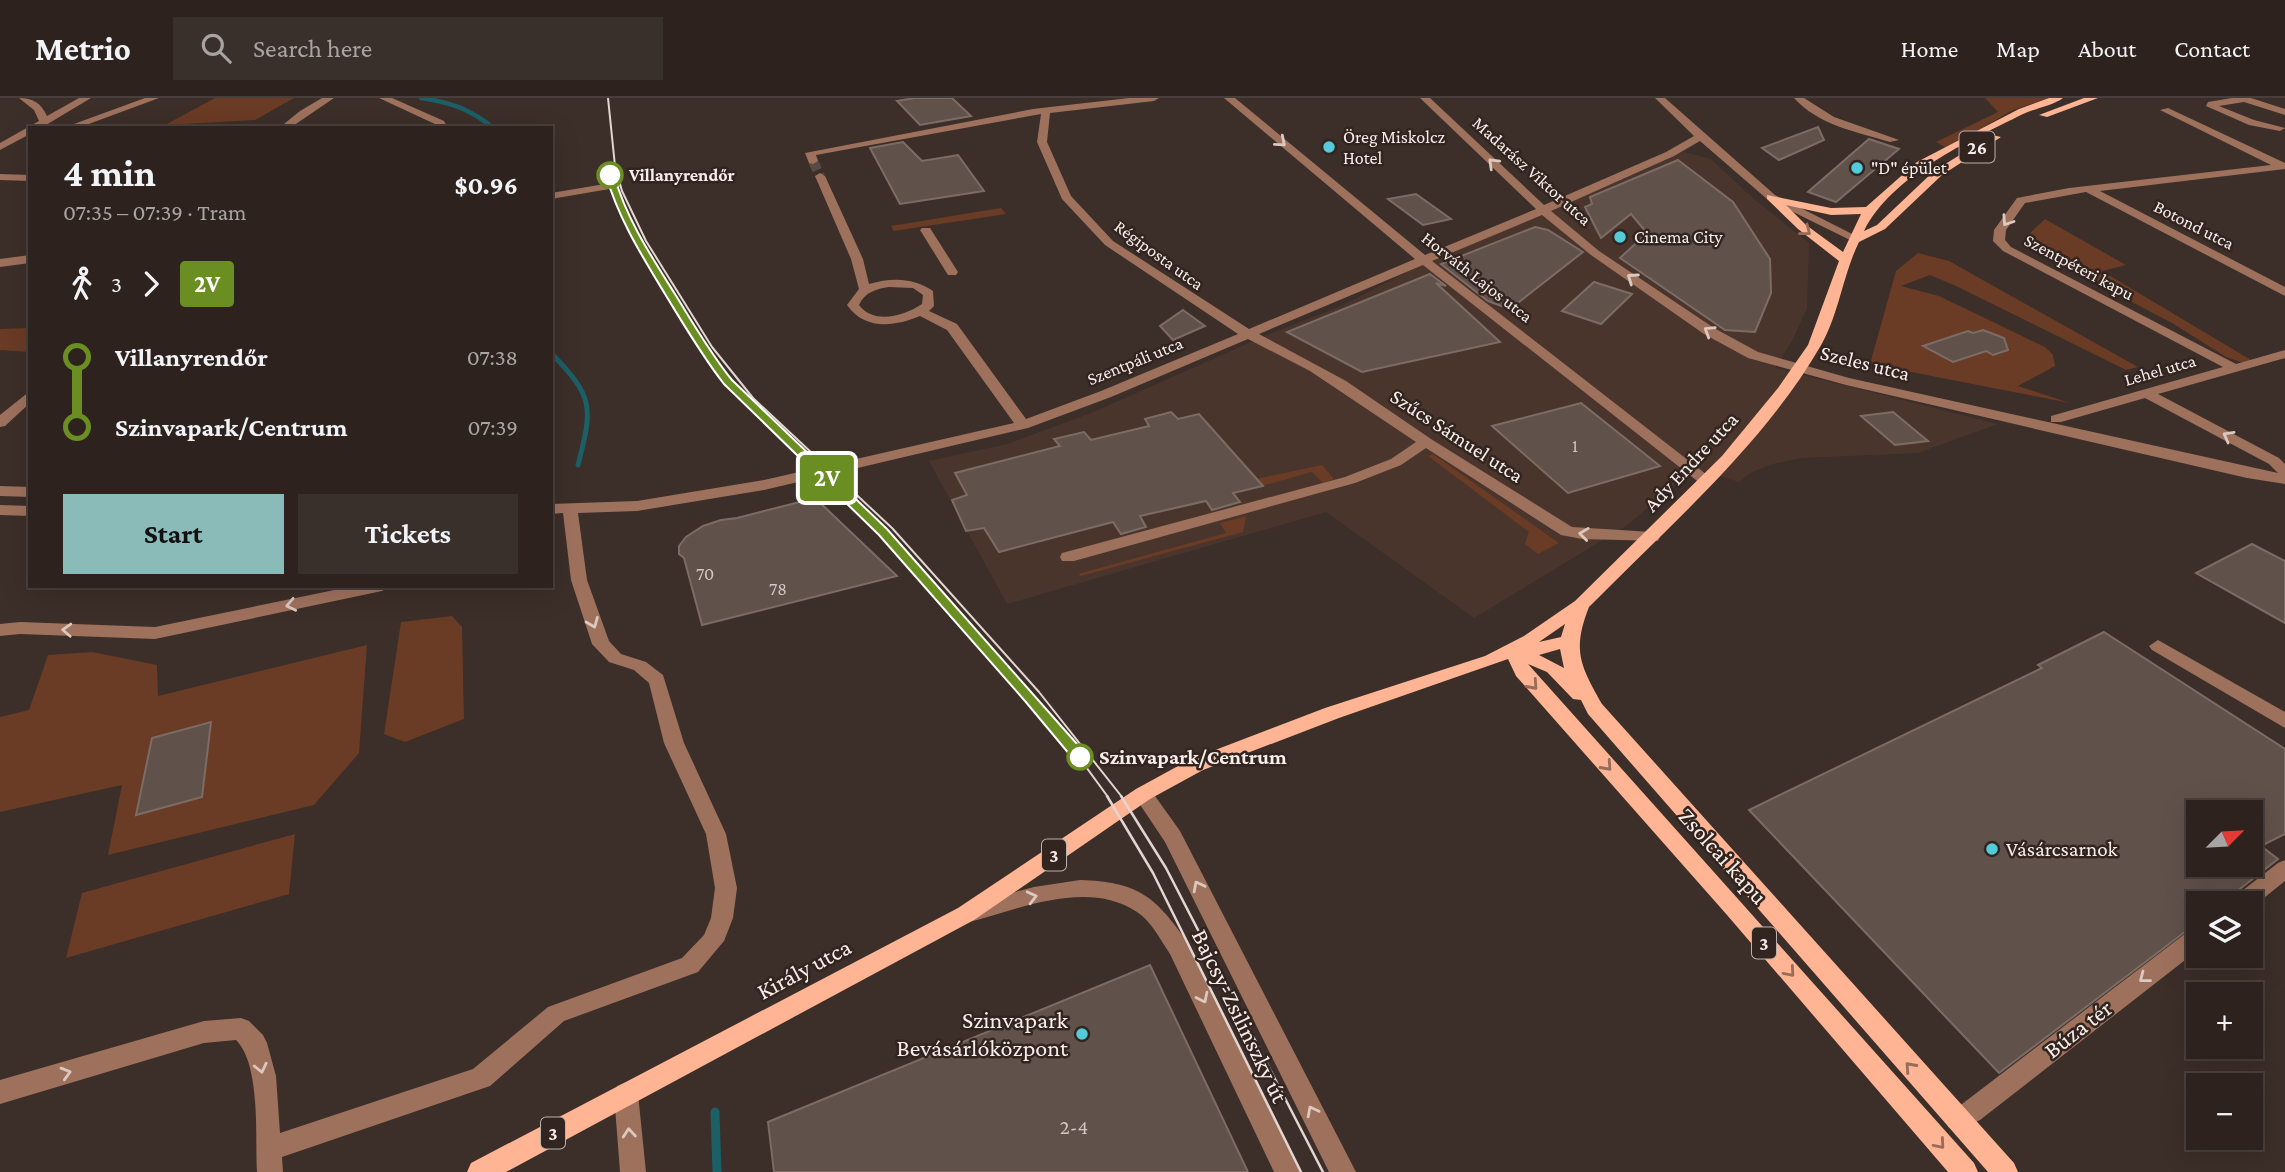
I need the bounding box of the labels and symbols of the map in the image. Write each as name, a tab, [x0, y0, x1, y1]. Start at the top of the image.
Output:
street label: Madarász Viktor utca	[1469, 113, 1595, 229]
place label: Öreg Miskolcz Hotel	[1343, 127, 1445, 168]
road number: 26	[1960, 132, 1994, 162]
one-way arrow	[1273, 134, 1286, 146]
marker: Öreg Miskolcz Hotel	[1321, 139, 1337, 155]
one-way arrow	[1488, 158, 1501, 171]
place label: "D" épület	[1871, 158, 1948, 178]
marker: "D" épület	[1849, 160, 1865, 176]
marker: Villanyrendőr	[597, 162, 623, 188]
place label: Villanyrendőr	[628, 165, 735, 185]
street label: Botond utca	[2151, 196, 2237, 254]
one-way arrow	[2003, 213, 2015, 226]
street label: Régiposta utca	[1111, 216, 1207, 294]
one-way arrow	[1799, 222, 1811, 235]
place label: Cinema City	[1634, 227, 1723, 247]
street label: Horváth Lajos utca	[1417, 228, 1536, 327]
marker: Cinema City	[1612, 229, 1628, 245]
street label: Szentpéteri kapu	[2021, 230, 2138, 304]
one-way arrow	[1626, 273, 1639, 286]
one-way arrow	[1704, 327, 1717, 340]
street label: Szentpáli utca	[1084, 333, 1186, 389]
street label: Szeles utca	[1818, 340, 1912, 386]
street label: Lehel utca	[2122, 350, 2198, 390]
street label: Szűcs Sámuel utca	[1386, 384, 1528, 488]
street label: Ady Endre utca	[1639, 407, 1743, 517]
one-way arrow	[2223, 431, 2235, 444]
house number: 1	[1572, 436, 1578, 456]
line badge: 2V	[796, 455, 858, 501]
one-way arrow	[1578, 526, 1590, 541]
house number: 70	[696, 564, 714, 584]
house number: 78	[769, 579, 787, 599]
one-way arrow	[285, 597, 297, 612]
one-way arrow	[584, 616, 598, 628]
one-way arrow	[61, 623, 72, 638]
one-way arrow	[1525, 677, 1537, 690]
marker: Szinvapark/Centrum	[1067, 744, 1093, 770]
place label: Szinvapark/Centrum	[1099, 745, 1287, 769]
one-way arrow	[1599, 757, 1611, 770]
north arrow	[2186, 800, 2263, 877]
street label: Zsolcai kapu	[1673, 802, 1774, 909]
place label: Vásárcsarnok	[2006, 837, 2118, 861]
road number: 3	[1042, 840, 1066, 870]
marker: Vásárcsarnok	[1984, 841, 2000, 857]
one-way arrow	[1193, 881, 1207, 893]
one-way arrow	[1026, 891, 1038, 905]
street label: Bajcsy-Zsilinszky út	[1187, 925, 1295, 1108]
road number: 3	[1752, 928, 1776, 958]
street label: Király utca	[752, 933, 855, 1005]
one-way arrow	[1782, 964, 1795, 977]
one-way arrow	[2139, 970, 2152, 983]
one-way arrow	[1195, 991, 1209, 1003]
street label: Búza tér	[2038, 994, 2117, 1063]
place label: Szinvapark Bevásárlóközpont	[897, 1006, 1069, 1061]
marker: Szinvapark Bevásárlóközpont	[1074, 1026, 1090, 1042]
one-way arrow	[253, 1062, 268, 1074]
one-way arrow	[1906, 1062, 1918, 1075]
one-way arrow	[59, 1066, 71, 1081]
one-way arrow	[1307, 1106, 1321, 1118]
house number: 2-4	[1060, 1115, 1088, 1139]
road number: 3	[541, 1118, 565, 1148]
one-way arrow	[622, 1127, 637, 1138]
one-way arrow	[1932, 1135, 1944, 1148]

